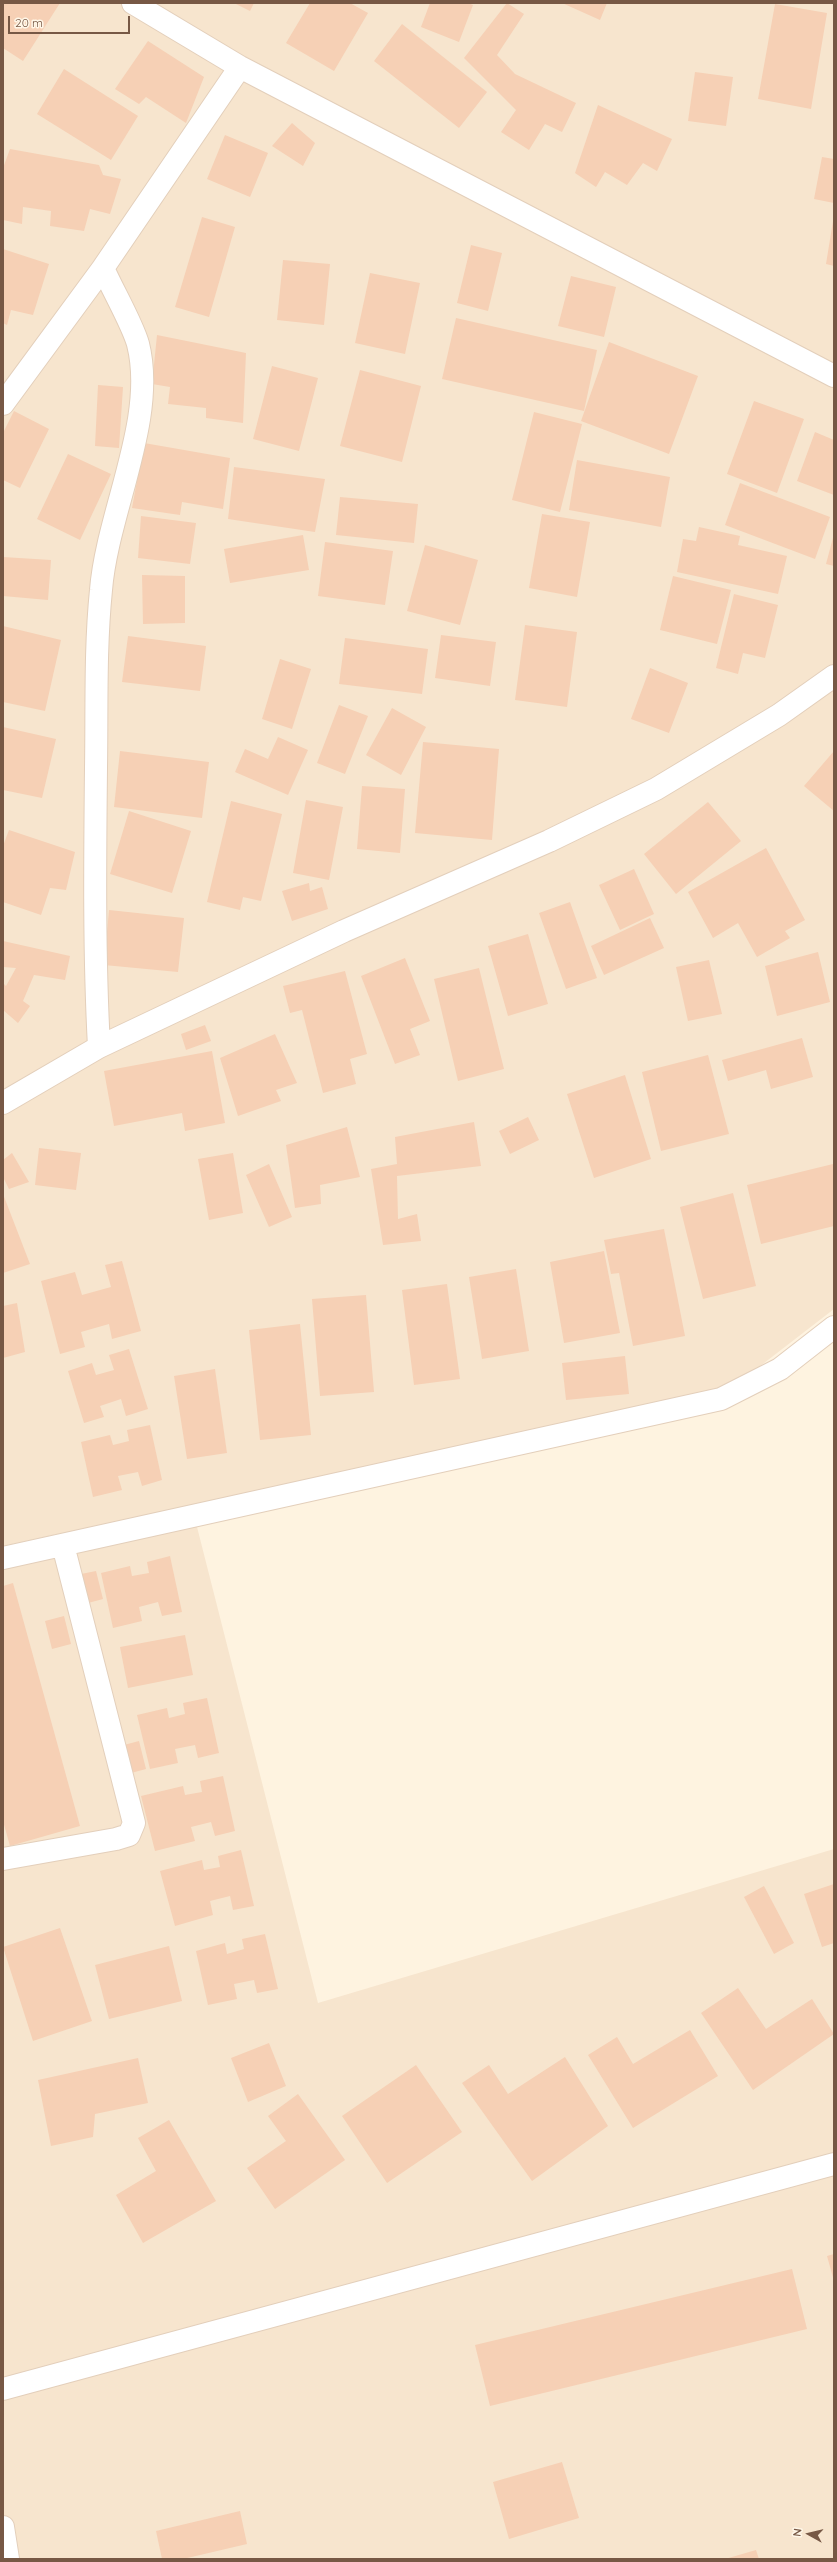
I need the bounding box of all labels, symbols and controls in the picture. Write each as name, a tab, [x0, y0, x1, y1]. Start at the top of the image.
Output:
scale bar	[10, 8, 132, 34]
text: 20 m	[15, 15, 43, 30]
north arrow	[789, 2514, 829, 2554]
text: N	[790, 2527, 805, 2537]

